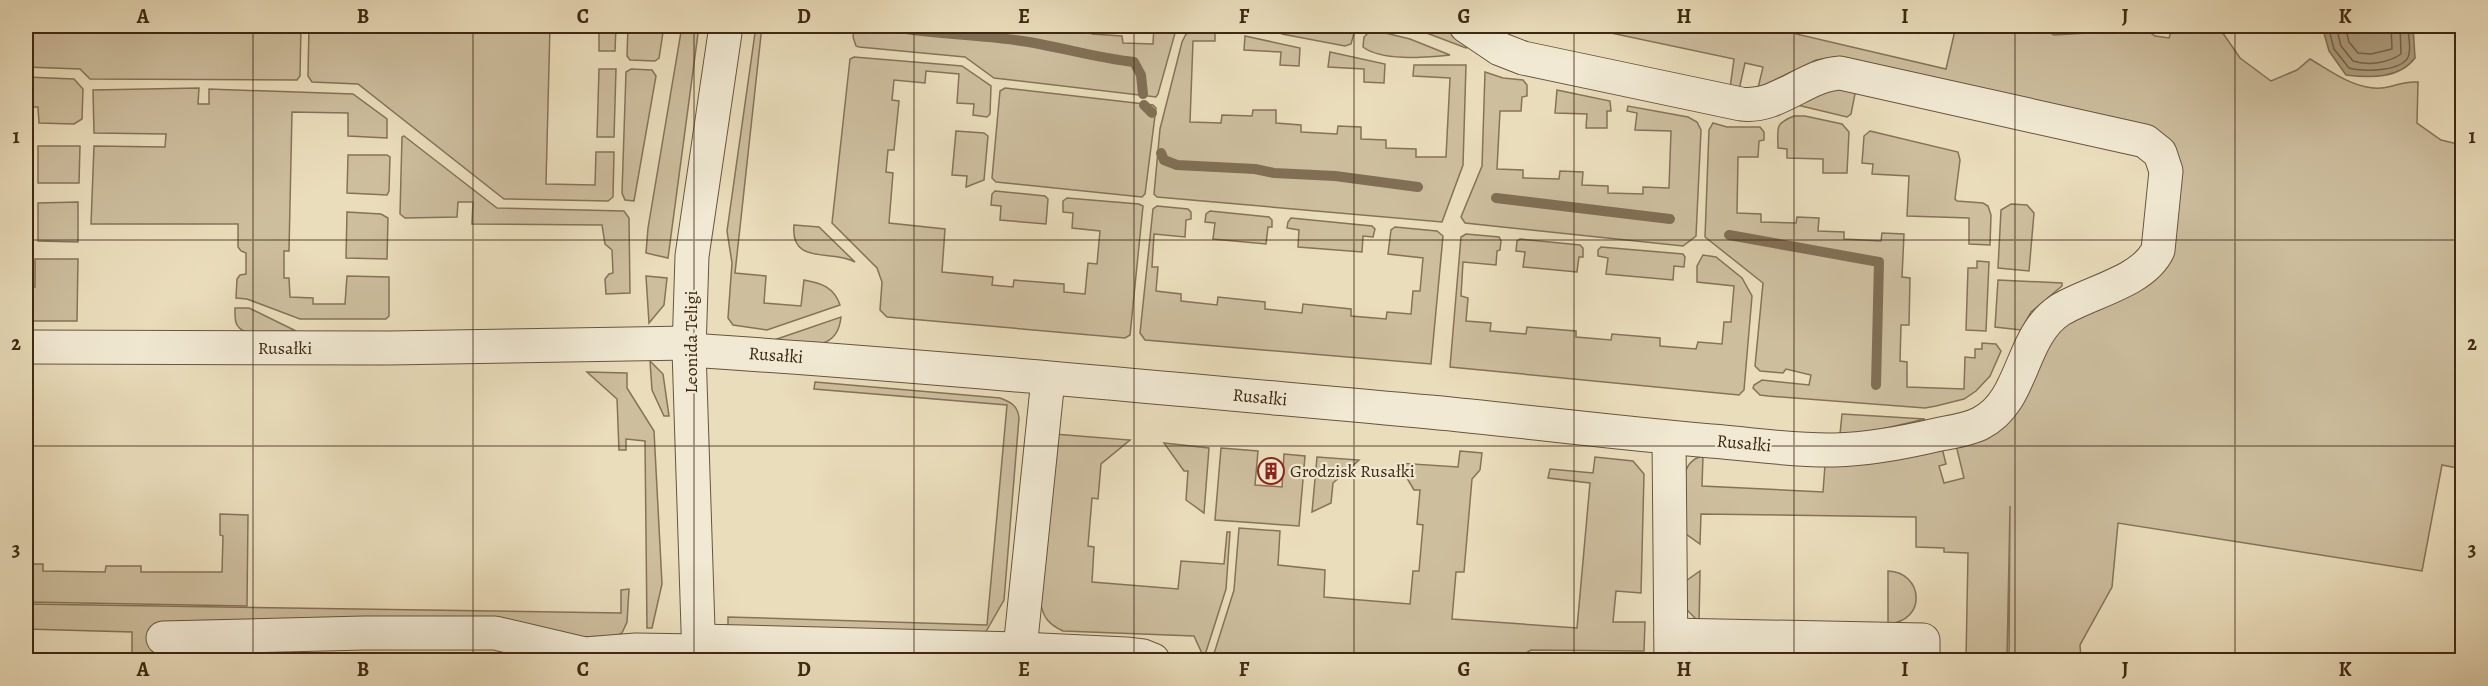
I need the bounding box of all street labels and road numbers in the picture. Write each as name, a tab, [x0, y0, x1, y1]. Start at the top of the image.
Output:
street label: Leonida Teligi	[679, 290, 703, 394]
street label: Rusałki	[258, 336, 312, 360]
street label: Rusałki	[748, 341, 804, 369]
street label: Rusałki	[1232, 383, 1288, 411]
street label: Rusałki	[1716, 429, 1772, 457]

